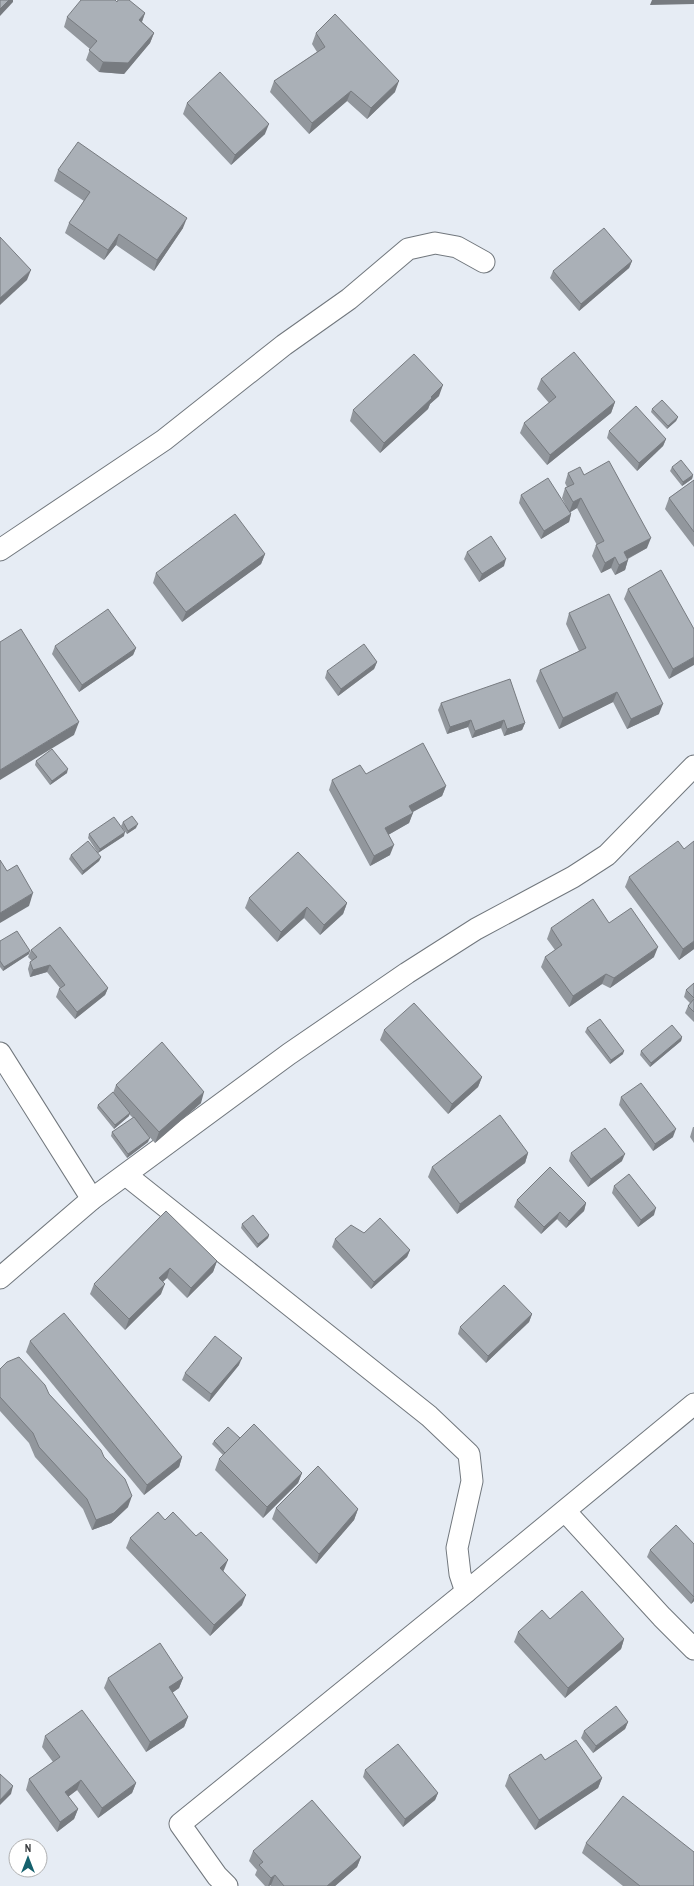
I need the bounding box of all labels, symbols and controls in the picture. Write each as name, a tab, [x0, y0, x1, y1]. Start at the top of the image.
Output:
north arrow	[8, 1838, 48, 1878]
text: N	[25, 1841, 31, 1855]

